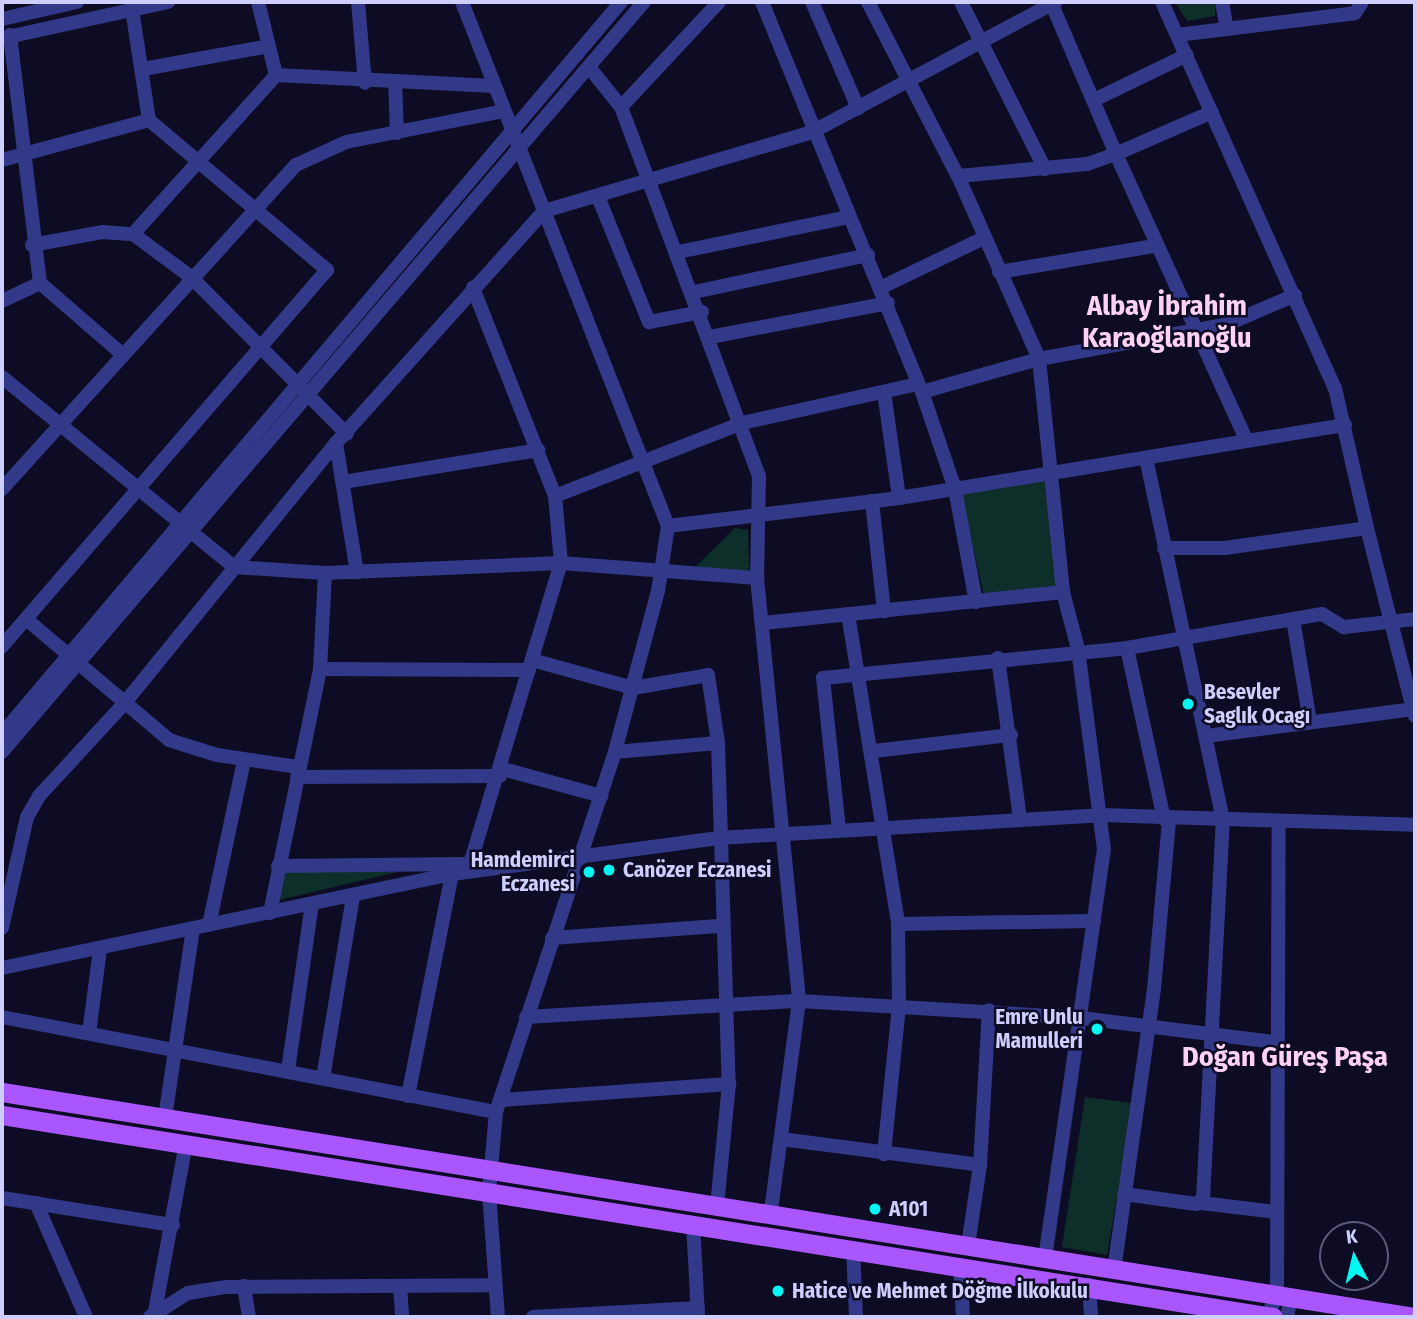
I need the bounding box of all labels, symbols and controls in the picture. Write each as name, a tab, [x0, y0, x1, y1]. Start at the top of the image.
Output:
district label: Albay İbrahim Karaoğlanoğlu	[1082, 289, 1252, 355]
place label: Besevler Saglık Ocagı	[1204, 679, 1310, 729]
marker: Besevler Saglık Ocagı	[1178, 694, 1198, 714]
place label: Hamdemirci Eczanesi	[471, 847, 575, 897]
place label: Canözer Eczanesi	[623, 857, 772, 883]
marker: Canözer Eczanesi	[601, 862, 617, 878]
marker: Hamdemirci Eczanesi	[581, 864, 597, 880]
place label: Emre Unlu Mamulleri	[995, 1004, 1083, 1054]
marker: Emre Unlu Mamulleri	[1089, 1021, 1105, 1037]
district label: Doğan Güreş Paşa	[1182, 1040, 1388, 1074]
place label: A101	[889, 1196, 928, 1222]
marker: A101	[867, 1201, 883, 1217]
north arrow	[1319, 1221, 1389, 1291]
text: K	[1345, 1225, 1358, 1249]
place label: Hatice ve Mehmet Döğme İlkokulu	[792, 1278, 1088, 1304]
marker: Hatice ve Mehmet Döğme İlkokulu	[770, 1283, 786, 1299]

